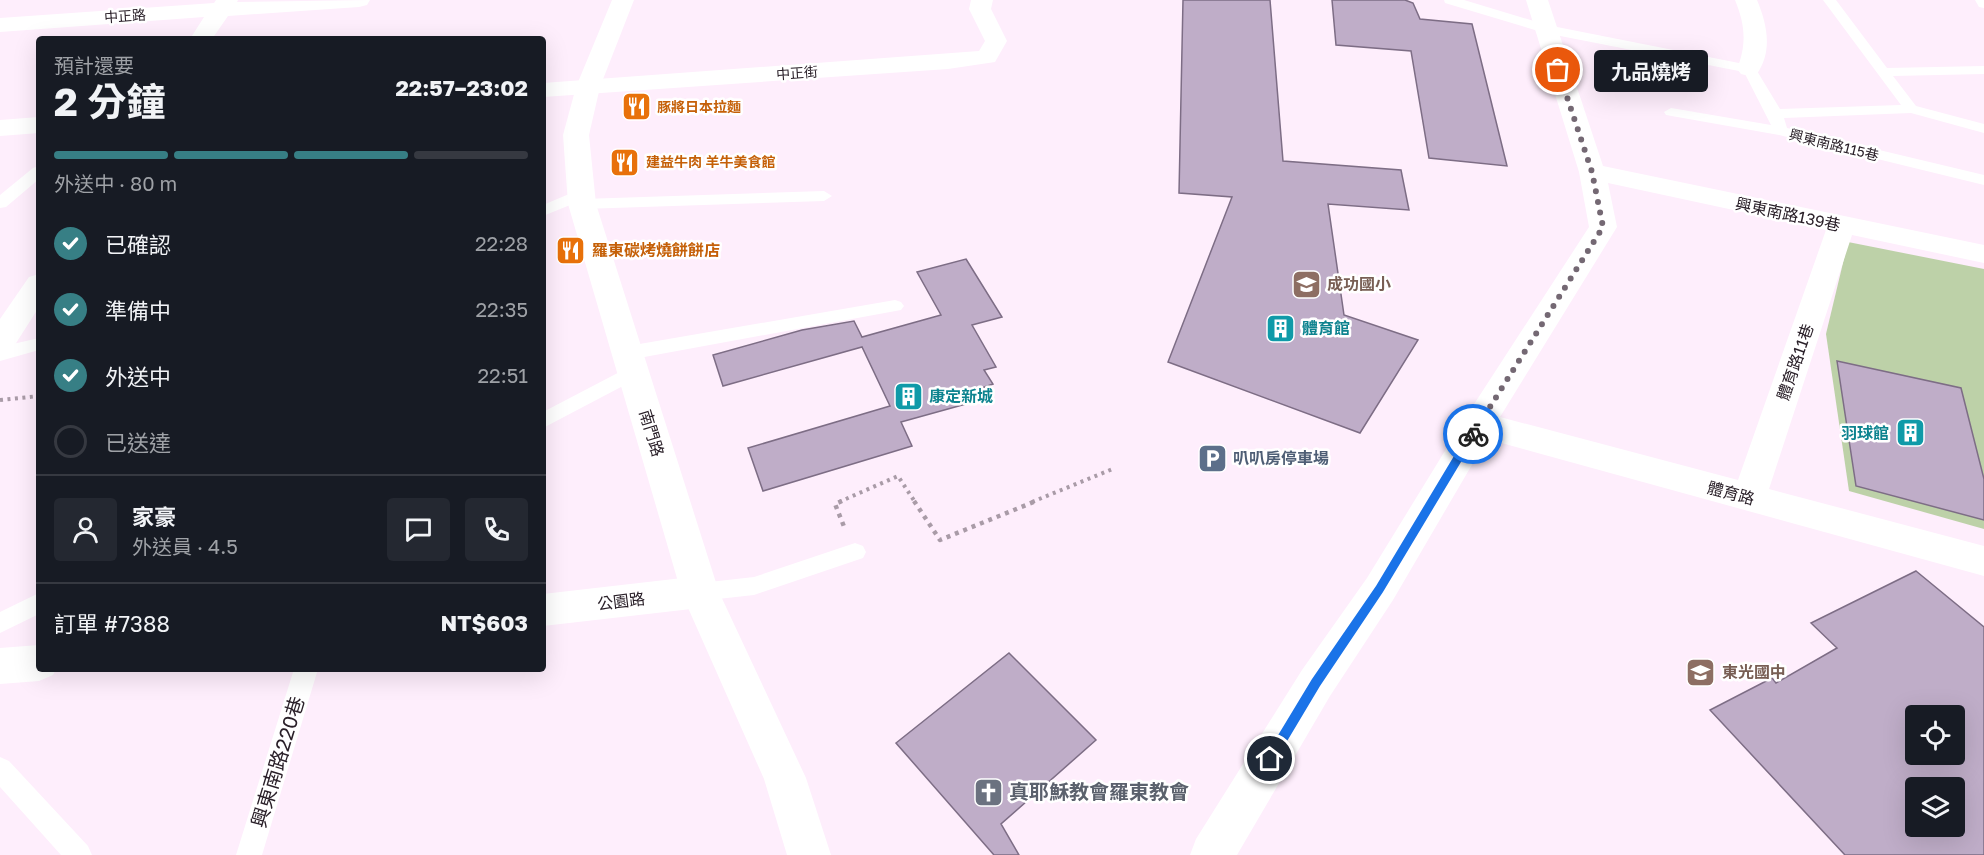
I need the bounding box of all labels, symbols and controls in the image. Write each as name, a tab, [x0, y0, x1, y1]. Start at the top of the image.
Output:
street label: 中正路	[103, 6, 147, 25]
pin	[1532, 44, 1583, 95]
callout: 九品燒烤	[1594, 49, 1708, 91]
text: 預計還要	[54, 53, 134, 77]
icon: bag	[1541, 53, 1574, 86]
text: 九品燒烤	[1611, 59, 1691, 83]
street label: 中正街	[775, 63, 819, 82]
text: 22:57–23:02	[395, 74, 528, 101]
text: 2 分鐘	[54, 78, 166, 125]
restaurant icon: 豚將日本拉麵	[620, 91, 652, 123]
place label: 豚將日本拉麵	[657, 98, 741, 115]
street label: 興東南路115巷	[1788, 125, 1881, 164]
restaurant icon: 建益牛肉 羊牛美食館	[609, 146, 641, 178]
place label: 建益牛肉 羊牛美食館	[646, 153, 776, 170]
text: 外送中 · 80 m	[54, 171, 177, 195]
street label: 興東南路139巷	[1734, 193, 1842, 235]
icon: check	[54, 227, 87, 260]
text: 已確認	[105, 231, 171, 258]
text: 22:28	[475, 231, 528, 255]
restaurant icon: 羅東碳烤燒餅餅店	[555, 234, 587, 266]
place label: 羅東碳烤燒餅餅店	[592, 240, 720, 260]
school or university icon: 成功國小	[1290, 268, 1322, 300]
place label: 成功國小	[1327, 274, 1391, 294]
icon: check	[54, 293, 87, 326]
text: 準備中	[105, 297, 171, 324]
text: 22:35	[476, 297, 528, 321]
building icon: 體育館	[1265, 312, 1297, 344]
place label: 體育館	[1302, 318, 1350, 338]
street label: 體育路11巷	[1773, 321, 1817, 403]
icon: check	[54, 359, 87, 392]
text: 外送中	[105, 363, 171, 390]
text: 22:51	[478, 363, 528, 387]
building icon: 康定新城	[892, 380, 924, 412]
place label: 康定新城	[929, 386, 993, 406]
courier	[1443, 404, 1503, 464]
street label: 南門路	[635, 407, 669, 459]
building icon: 羽球館	[1894, 417, 1926, 449]
icon: bike	[1457, 418, 1490, 451]
place label: 羽球館	[1841, 423, 1889, 443]
text: 已送達	[105, 429, 171, 456]
parking icon: 叭叭房停車場	[1196, 442, 1228, 474]
place label: 叭叭房停車場	[1233, 448, 1329, 468]
street label: 體育路	[1705, 477, 1757, 509]
button: person	[54, 498, 117, 561]
button: chat	[387, 498, 450, 561]
button: phone	[465, 498, 528, 561]
text: 家豪	[132, 503, 176, 530]
text: 外送員 · 4.5	[132, 534, 238, 558]
street label: 公園路	[596, 588, 646, 614]
text: NT$603	[441, 609, 528, 636]
text: 訂單 #7388	[54, 610, 170, 637]
school or university icon: 東光國中	[1685, 656, 1717, 688]
place label: 東光國中	[1722, 662, 1786, 682]
street label: 興東南路220巷	[246, 693, 308, 830]
map controls	[1905, 705, 1965, 837]
button: locate	[1905, 705, 1965, 765]
pin	[1244, 733, 1295, 784]
icon: home	[1253, 742, 1286, 775]
church icon: 真耶穌教會羅東教會	[972, 776, 1004, 808]
button: layers	[1905, 777, 1965, 837]
place label: 真耶穌教會羅東教會	[1009, 779, 1189, 803]

